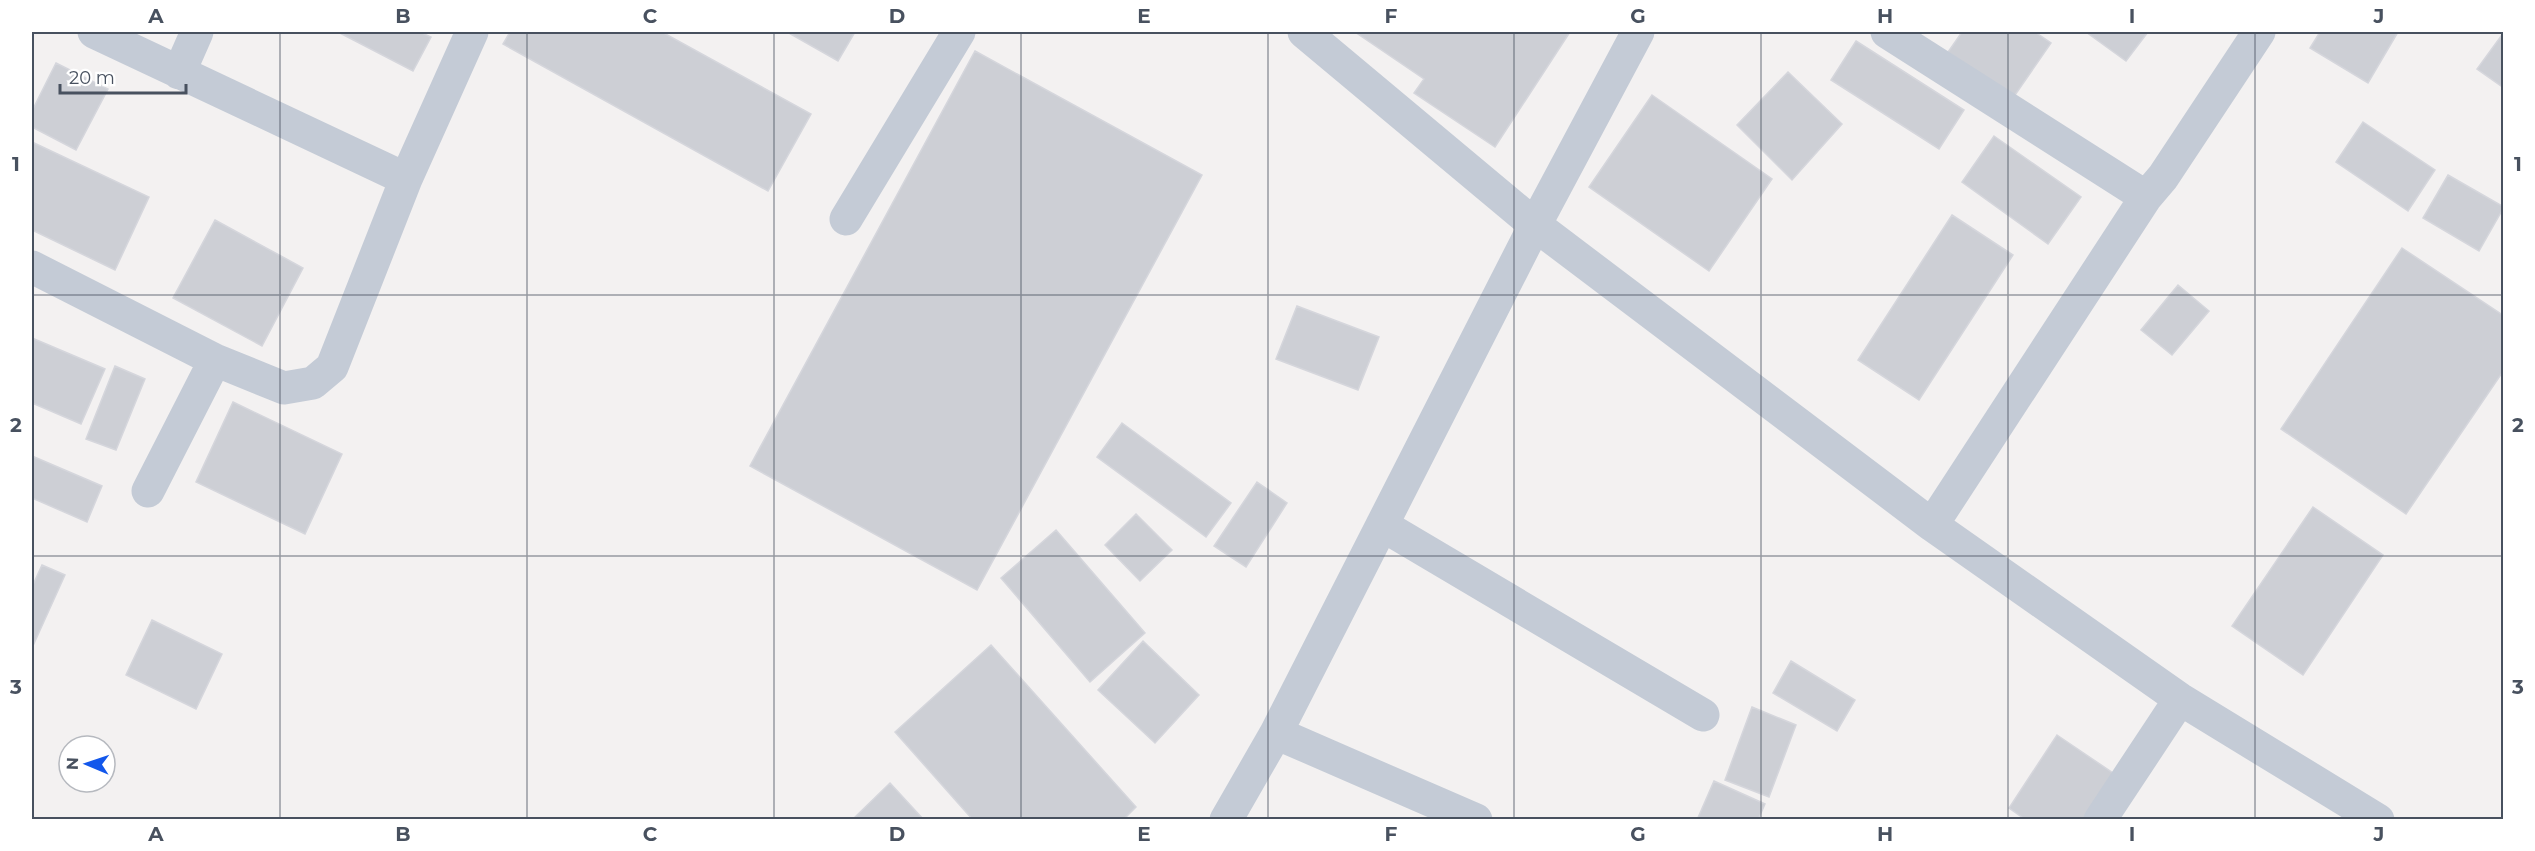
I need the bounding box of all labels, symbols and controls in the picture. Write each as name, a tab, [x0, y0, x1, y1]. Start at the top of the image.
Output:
text: A	[147, 4, 164, 28]
text: B	[395, 4, 411, 28]
text: C	[643, 4, 658, 28]
text: D	[889, 4, 905, 28]
text: E	[1137, 4, 1151, 28]
text: F	[1385, 4, 1398, 28]
text: G	[1630, 4, 1646, 28]
text: H	[1877, 4, 1893, 28]
text: I	[2129, 4, 2135, 28]
text: J	[2373, 4, 2384, 28]
scale bar	[60, 57, 186, 95]
text: 20 m	[69, 67, 115, 89]
text: 1	[12, 152, 20, 176]
text: 1	[2514, 152, 2522, 176]
text: 2	[10, 413, 22, 437]
text: 2	[2512, 413, 2524, 437]
text: 3	[9, 675, 22, 699]
text: 3	[2511, 675, 2524, 699]
north arrow	[57, 734, 117, 794]
text: N	[63, 757, 82, 770]
text: A	[147, 822, 164, 846]
text: B	[395, 822, 411, 846]
text: C	[643, 822, 658, 846]
text: D	[889, 822, 905, 846]
text: E	[1137, 822, 1151, 846]
text: F	[1385, 822, 1398, 846]
text: G	[1630, 822, 1646, 846]
text: H	[1877, 822, 1893, 846]
text: I	[2129, 822, 2135, 846]
text: J	[2373, 822, 2384, 846]

